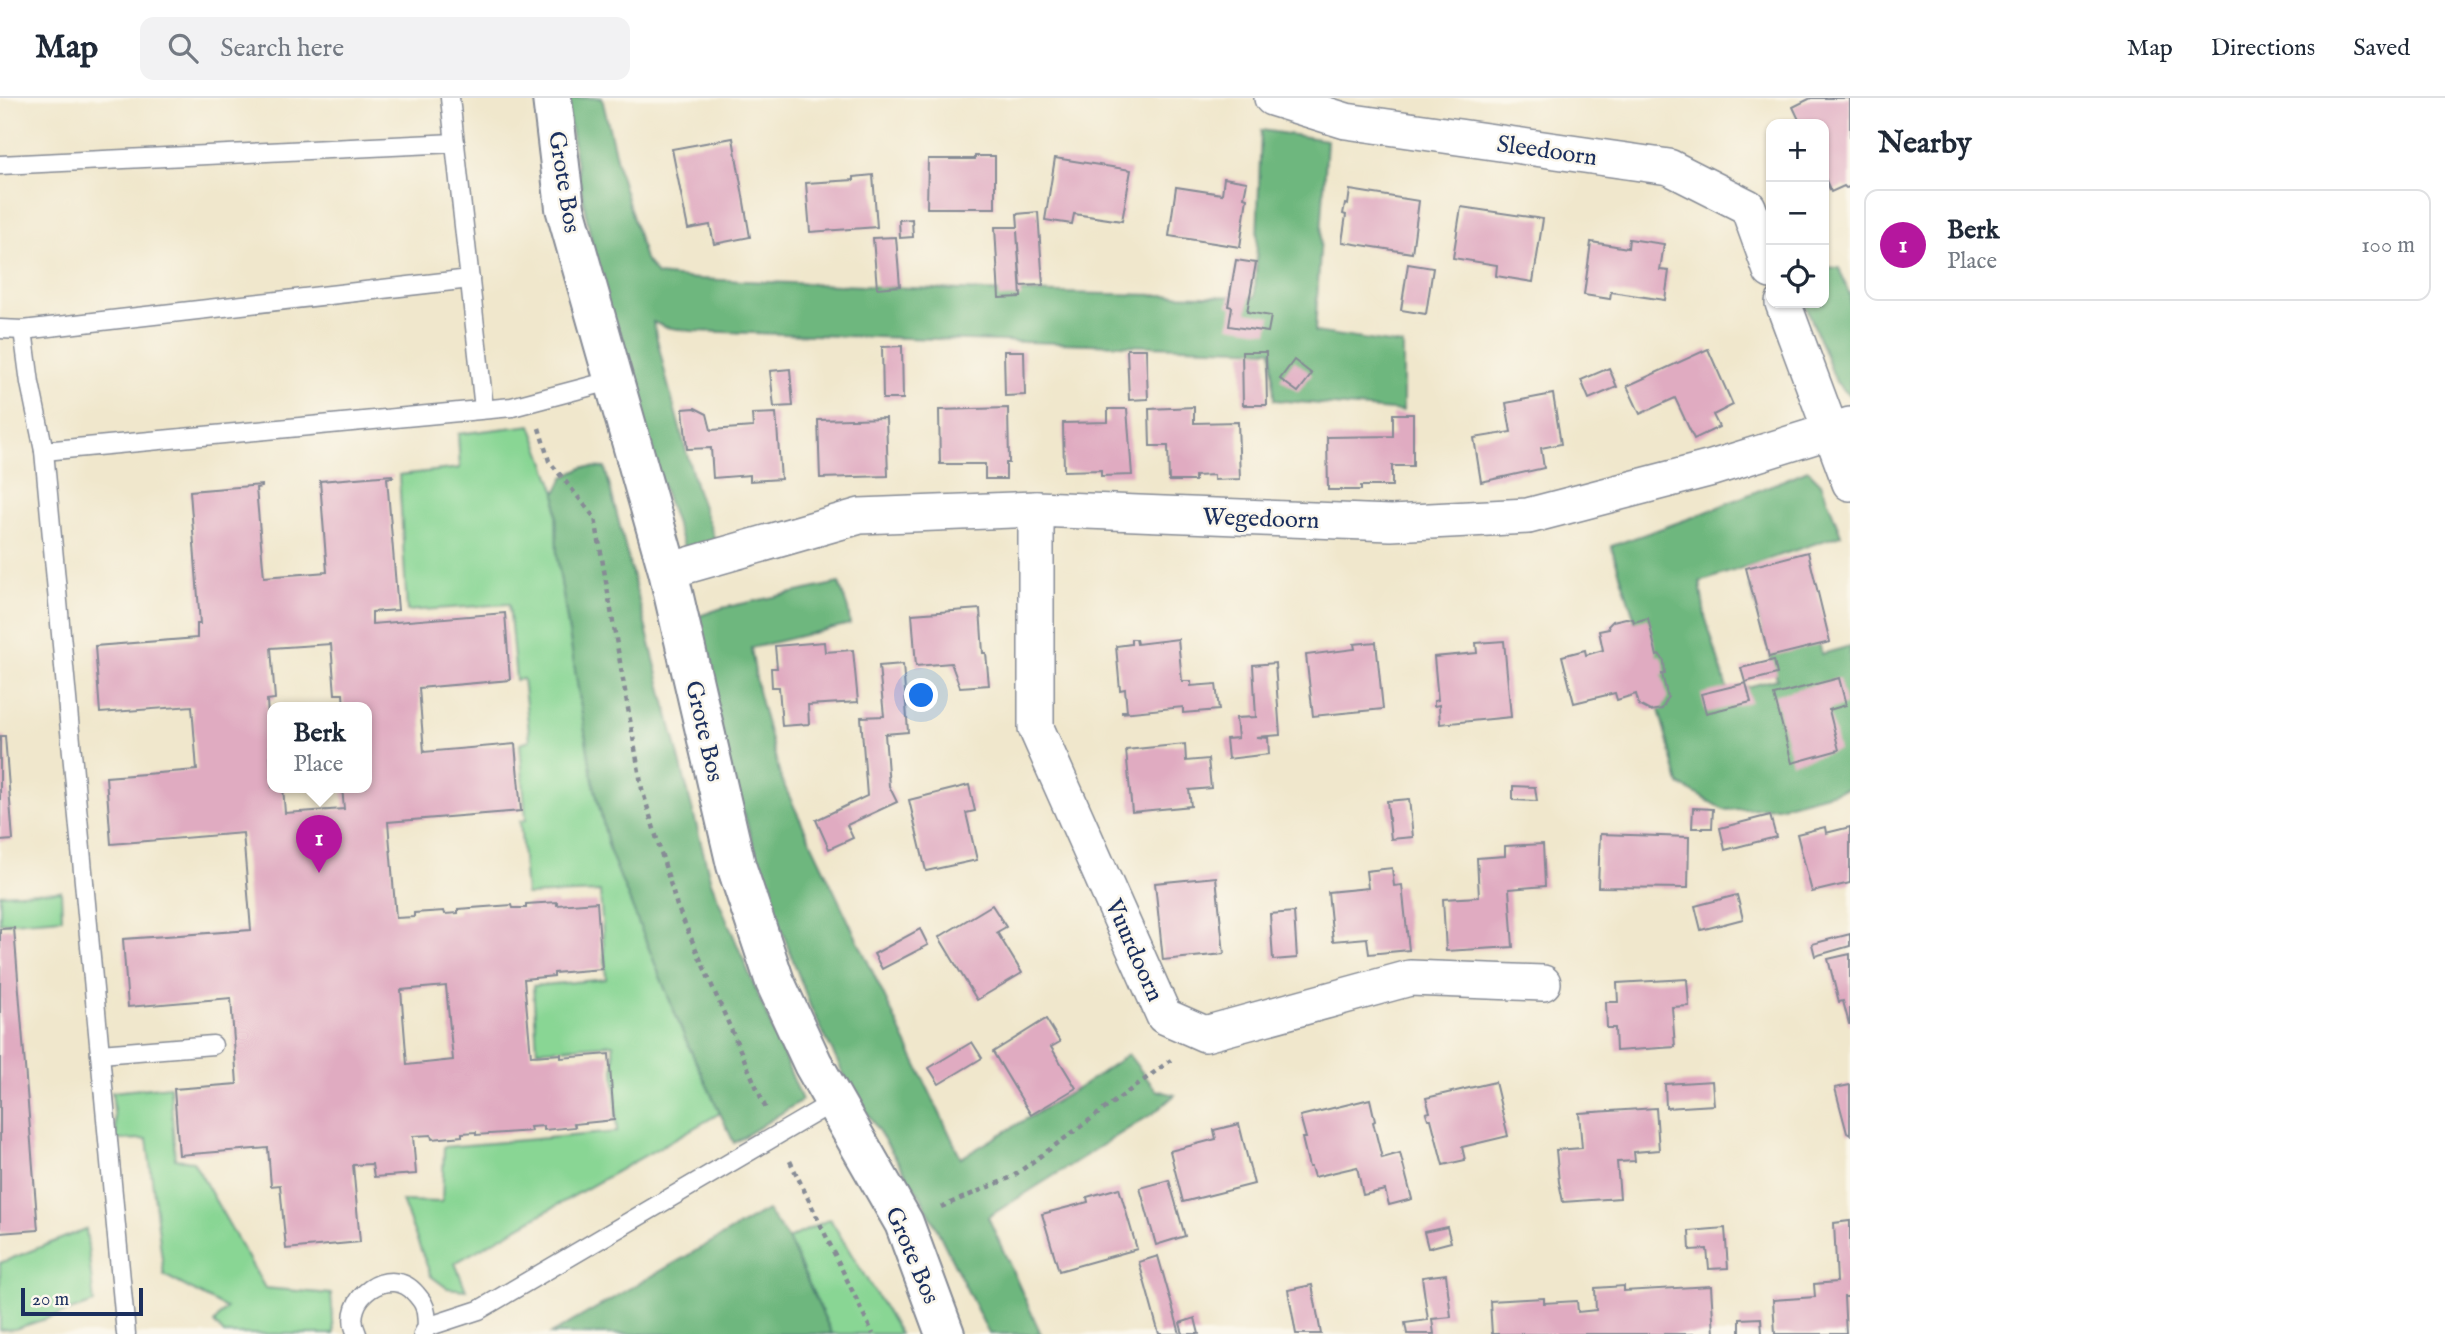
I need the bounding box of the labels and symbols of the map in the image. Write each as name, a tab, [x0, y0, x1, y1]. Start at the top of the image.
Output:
street label: Grote Bos	[540, 129, 587, 235]
street label: Sleedoorn	[1495, 129, 1599, 174]
street label: Wegedoorn	[1202, 502, 1320, 537]
street label: Grote Bos	[677, 678, 730, 785]
your location	[904, 678, 938, 712]
pin: 1	[296, 815, 342, 873]
street label: Vuurdoorn	[1097, 894, 1170, 1007]
street label: Grote Bos	[877, 1202, 946, 1309]
scale bar	[21, 1285, 144, 1317]

